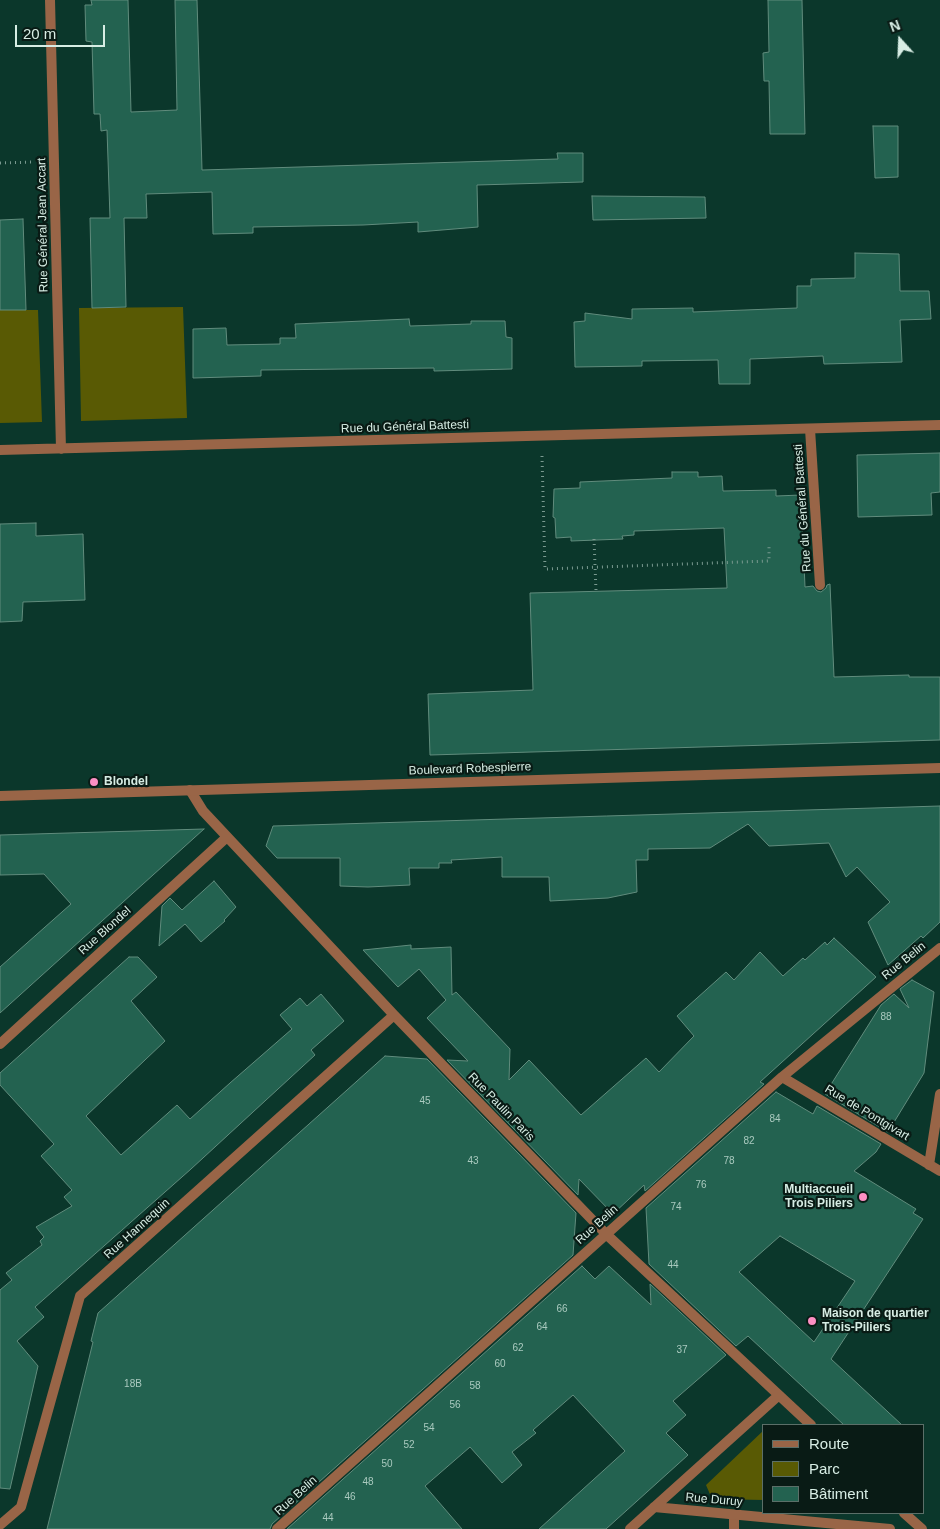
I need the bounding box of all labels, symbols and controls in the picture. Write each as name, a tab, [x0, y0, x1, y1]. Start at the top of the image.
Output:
scale bar	[18, 15, 108, 47]
north arrow	[875, 15, 925, 65]
text: N	[887, 17, 902, 35]
text: 20 m	[23, 25, 56, 42]
street label: Rue Général Jean Accart	[35, 158, 51, 292]
street label: Rue du Général Battesti	[341, 418, 469, 436]
street label: Rue du Général Battesti	[791, 444, 815, 572]
street label: Boulevard Robespierre	[408, 760, 532, 778]
place label: Blondel	[104, 775, 148, 789]
marker: Blondel	[88, 776, 100, 788]
street label: Rue Blondel	[76, 904, 134, 958]
street label: Rue Belin	[879, 939, 929, 983]
house number: 88	[880, 1011, 892, 1023]
street label: Rue Paulin Paris	[465, 1070, 537, 1144]
street label: Rue de Pontgivart	[822, 1082, 912, 1144]
house number: 45	[419, 1095, 431, 1107]
house number: 84	[769, 1113, 781, 1125]
house number: 82	[743, 1135, 755, 1147]
house number: 43	[467, 1155, 479, 1167]
house number: 78	[723, 1155, 735, 1167]
house number: 76	[695, 1179, 707, 1191]
place label: Multiaccueil Trois Piliers	[784, 1183, 853, 1211]
marker: Multiaccueil Trois Piliers	[857, 1191, 869, 1203]
street label: Rue Hannequin	[101, 1196, 173, 1262]
house number: 74	[670, 1201, 682, 1213]
street label: Rue Belin	[573, 1202, 621, 1248]
house number: 44	[667, 1259, 679, 1271]
house number: 66	[556, 1303, 568, 1315]
place label: Maison de quartier Trois-Piliers	[822, 1307, 929, 1335]
marker: Maison de quartier Trois-Piliers	[806, 1315, 818, 1327]
house number: 64	[536, 1321, 548, 1333]
house number: 62	[512, 1342, 524, 1354]
house number: 37	[676, 1344, 688, 1356]
house number: 60	[494, 1358, 506, 1370]
house number: 18B	[124, 1378, 142, 1390]
house number: 58	[469, 1380, 481, 1392]
house number: 56	[449, 1399, 461, 1411]
house number: 54	[423, 1422, 435, 1434]
legend	[762, 1424, 925, 1514]
text: Route	[809, 1435, 849, 1452]
house number: 52	[403, 1439, 415, 1451]
house number: 50	[381, 1458, 393, 1470]
text: Parc	[809, 1460, 840, 1477]
street label: Rue Belin	[272, 1473, 320, 1519]
house number: 48	[362, 1476, 374, 1488]
text: Bâtiment	[809, 1485, 868, 1502]
street label: Rue Duruy	[685, 1490, 743, 1510]
house number: 46	[344, 1491, 356, 1503]
house number: 44	[322, 1512, 334, 1524]

